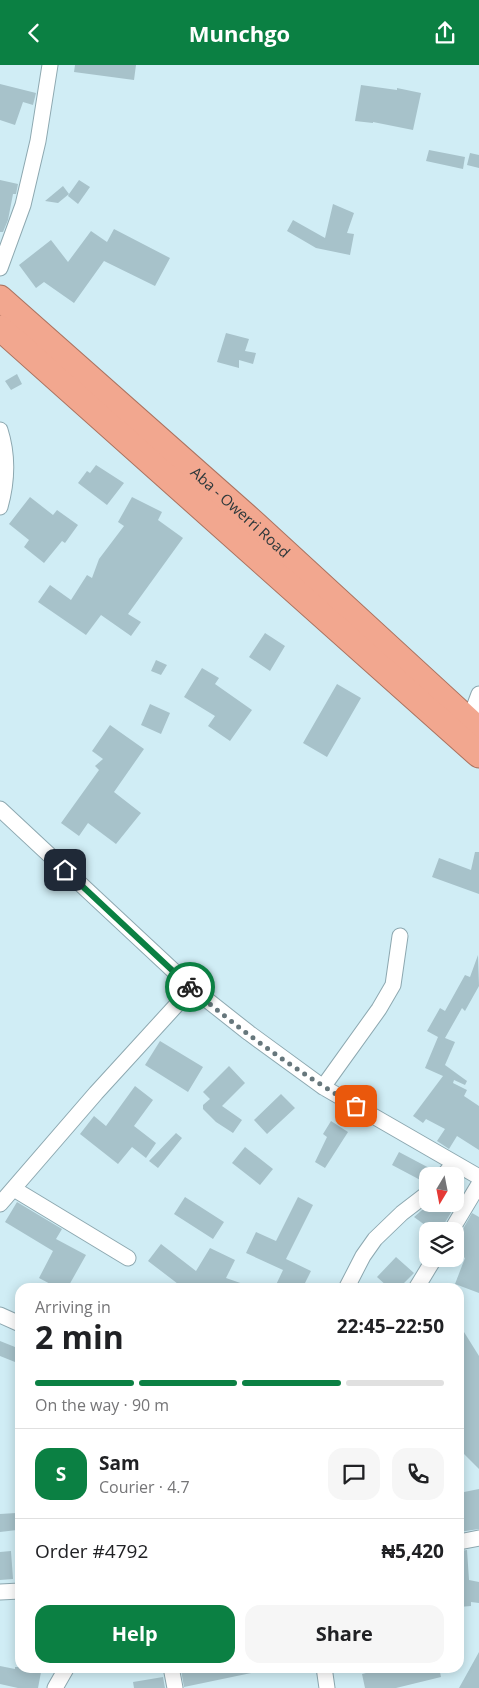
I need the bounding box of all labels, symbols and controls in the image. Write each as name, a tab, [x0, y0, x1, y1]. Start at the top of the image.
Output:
text: Munchgo	[189, 18, 290, 48]
icon: back	[20, 19, 48, 47]
icon: share	[431, 19, 459, 47]
street label: Aba - Owerri Road	[187, 462, 295, 562]
pin	[44, 849, 86, 891]
icon: home	[51, 856, 79, 884]
courier	[165, 962, 215, 1012]
icon: bike	[176, 973, 204, 1001]
pin	[335, 1085, 377, 1127]
icon: bag	[342, 1092, 370, 1120]
north arrow	[419, 1167, 464, 1213]
map controls	[419, 1167, 464, 1267]
button: layers	[419, 1222, 464, 1267]
text: Arriving in	[35, 1296, 111, 1318]
text: 22:45–22:50	[337, 1313, 444, 1339]
text: 2 min	[35, 1315, 124, 1358]
text: On the way · 90 m	[35, 1394, 169, 1416]
button: chat	[328, 1448, 380, 1500]
button: phone	[392, 1448, 444, 1500]
text: Sam	[99, 1450, 140, 1476]
text: S	[56, 1461, 66, 1487]
text: Courier · 4.7	[99, 1476, 190, 1498]
text: Order #4792	[35, 1538, 148, 1564]
text: ₦5,420	[381, 1538, 444, 1564]
button: Help	[35, 1605, 235, 1663]
button: Share	[245, 1605, 444, 1663]

